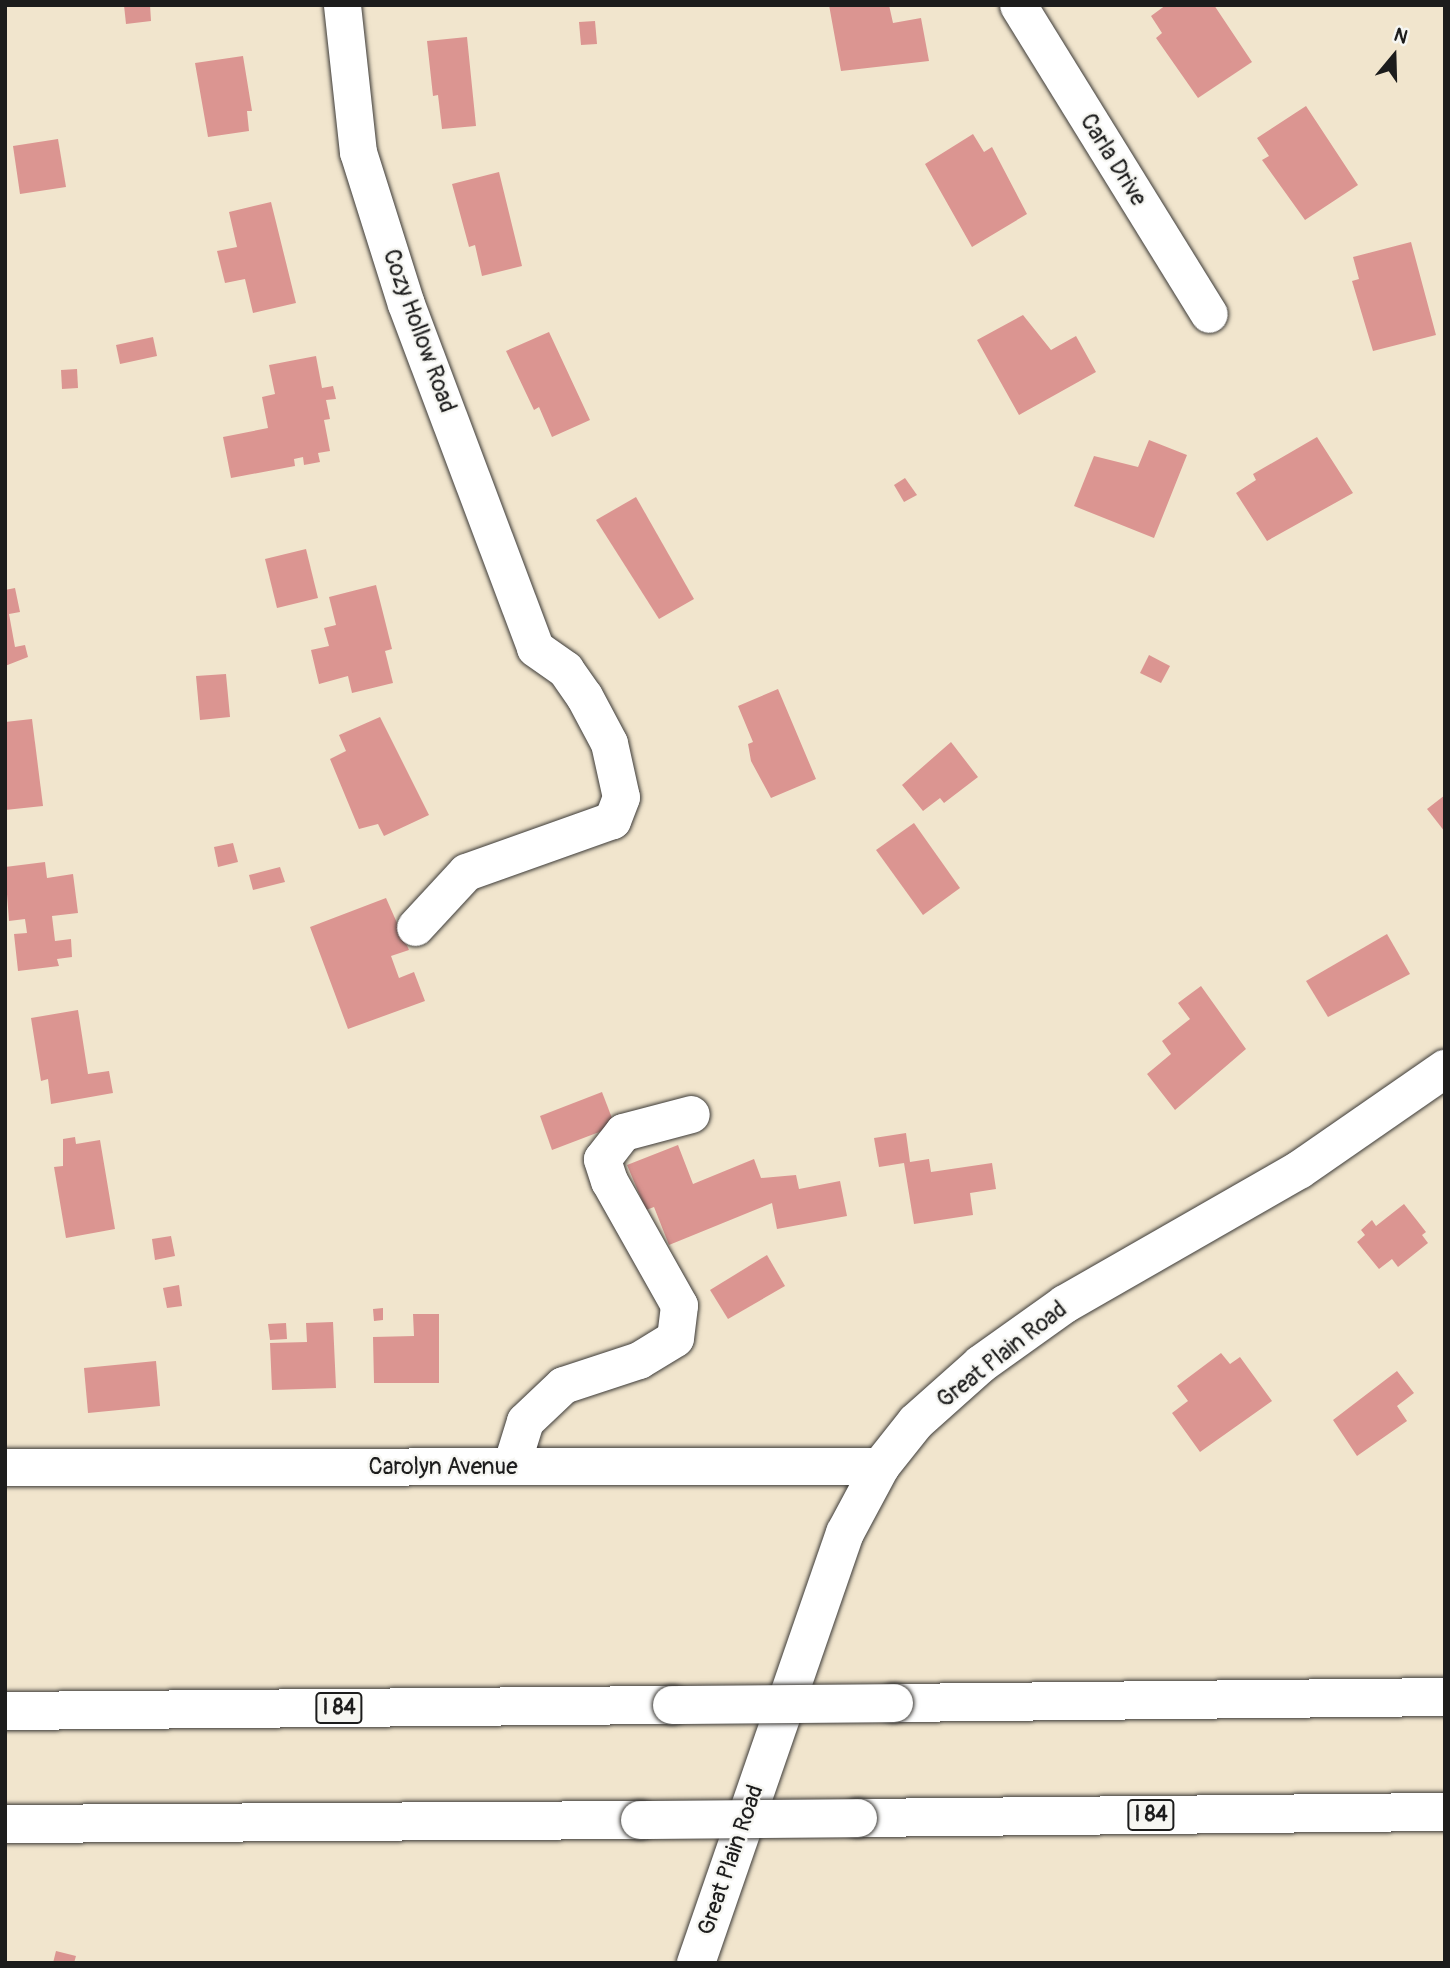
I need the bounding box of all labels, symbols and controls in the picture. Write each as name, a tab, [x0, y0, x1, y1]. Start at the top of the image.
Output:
north arrow	[1359, 21, 1429, 91]
text: N	[1391, 23, 1411, 50]
street label: Carla Drive	[1074, 109, 1152, 211]
street label: Cozy Hollow Road	[377, 246, 461, 416]
street label: Great Plain Road	[932, 1296, 1072, 1414]
street label: Carolyn Avenue	[369, 1453, 517, 1481]
road number: I 84	[314, 1690, 364, 1726]
street label: Great Plain Road	[692, 1781, 770, 1939]
road number: I 84	[1126, 1798, 1176, 1832]

